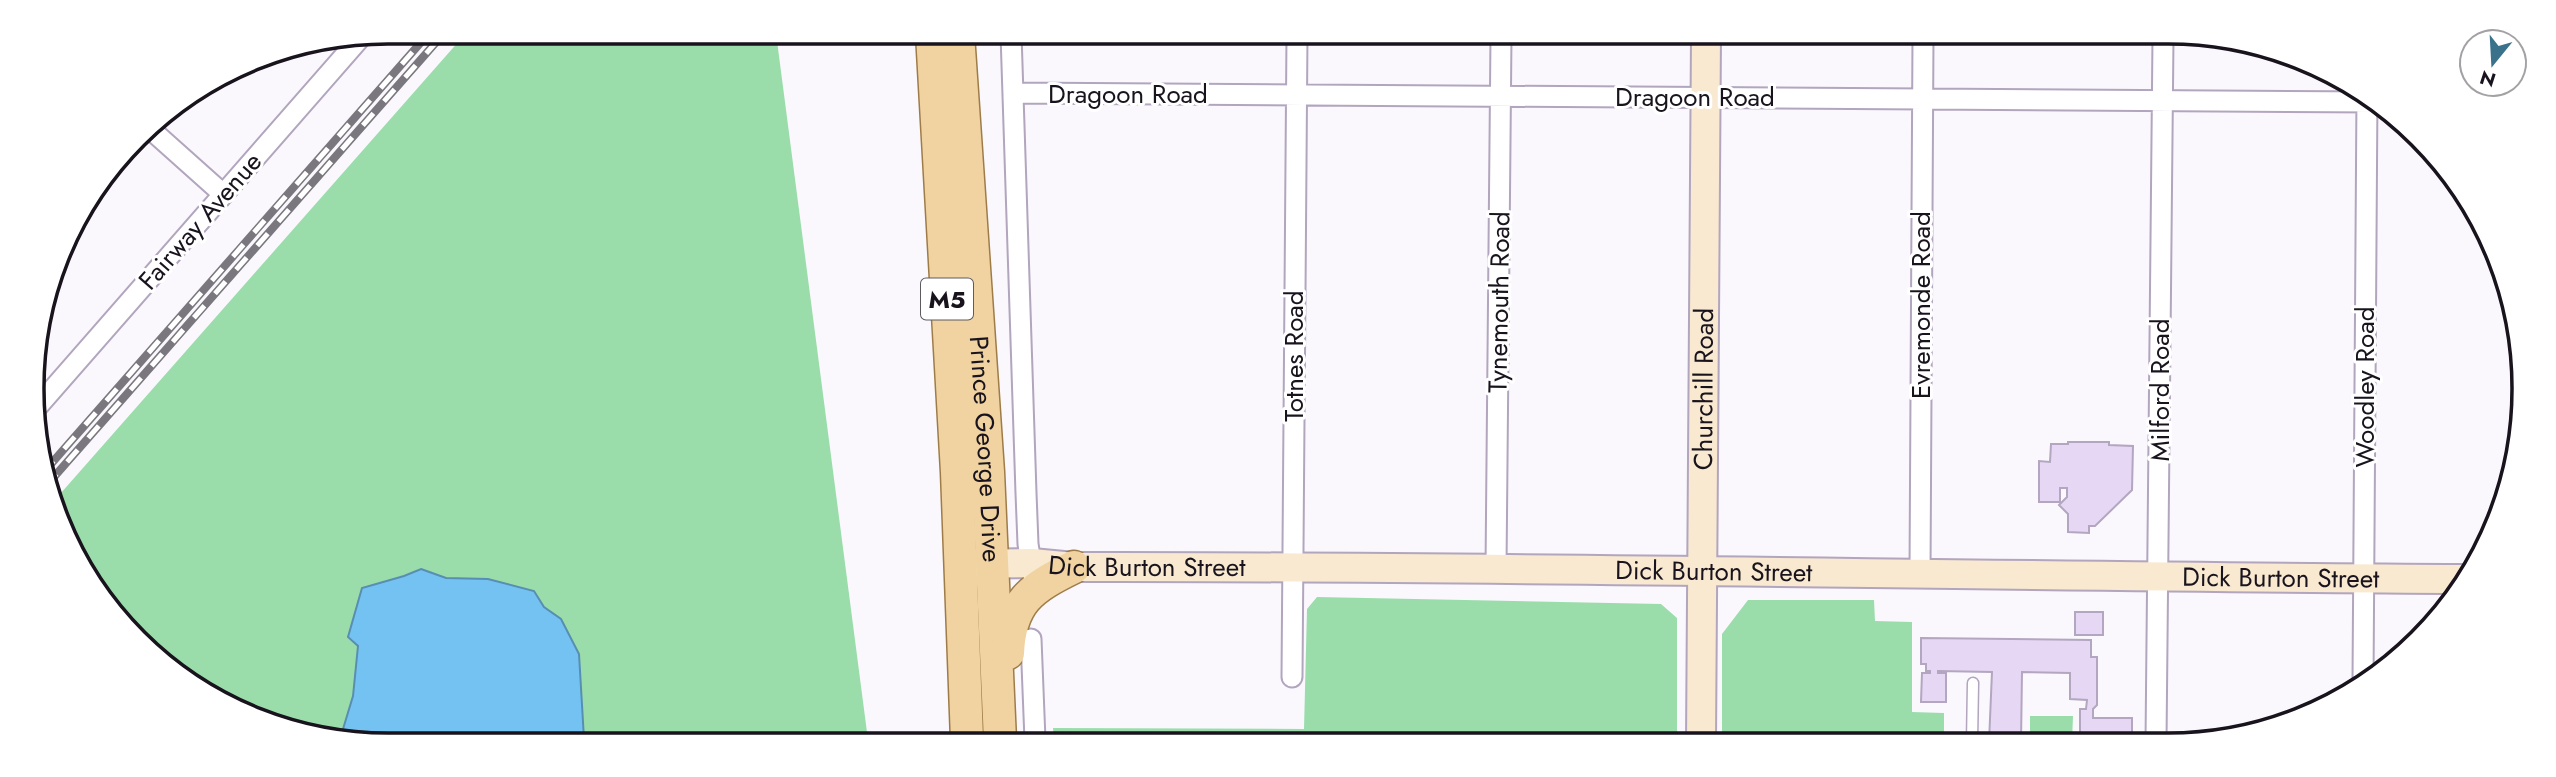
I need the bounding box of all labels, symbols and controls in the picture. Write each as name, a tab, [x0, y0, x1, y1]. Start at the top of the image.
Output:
north arrow	[2458, 28, 2528, 98]
text: N	[2477, 64, 2499, 94]
street label: Dragoon Road	[1048, 75, 1208, 113]
street label: Dragoon Road	[1615, 78, 1775, 116]
street label: Fairway Avenue	[129, 144, 271, 298]
street label: Tynemouth Road	[1478, 211, 1520, 393]
street label: Evremonde Road	[1902, 211, 1940, 399]
road number: M5	[921, 278, 973, 320]
street label: Totnes Road	[1275, 290, 1313, 422]
street label: Woodley Road	[2346, 306, 2384, 468]
street label: Churchill Road	[1684, 308, 1723, 470]
street label: Milford Road	[2141, 318, 2179, 462]
street label: Prince George Drive	[960, 335, 1011, 563]
street label: Dick Burton Street	[1047, 546, 1246, 586]
street label: Dick Burton Street	[1615, 551, 1813, 591]
street label: Dick Burton Street	[2182, 558, 2380, 598]

